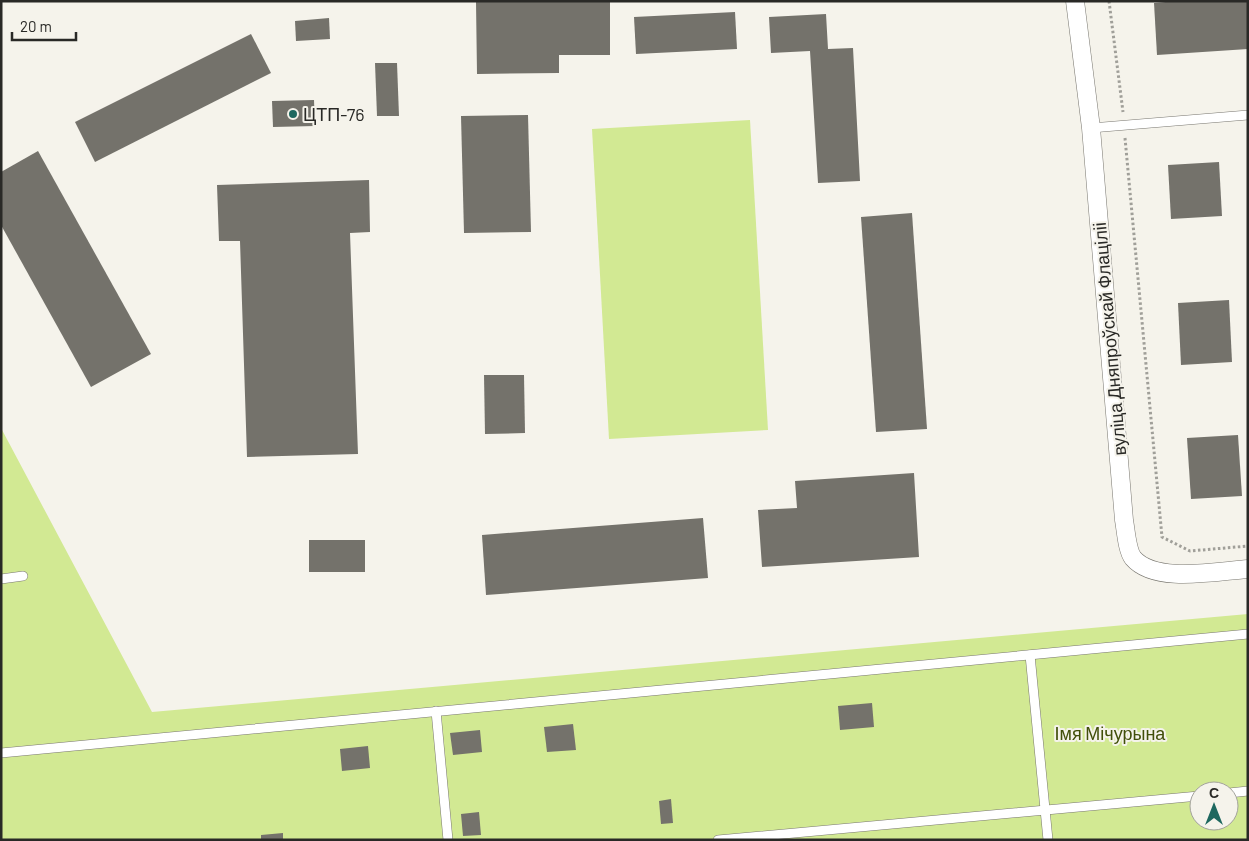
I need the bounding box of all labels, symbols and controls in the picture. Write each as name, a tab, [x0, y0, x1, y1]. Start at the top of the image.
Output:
scale bar	[12, 10, 76, 42]
text: 20 m	[20, 17, 52, 35]
place label: ЦТП-76	[303, 103, 365, 125]
marker: ЦТП-76	[287, 108, 299, 120]
street label: вуліца Дняпроўскай Флаціліі	[1088, 221, 1130, 457]
park label: Імя Мічурына	[1055, 722, 1166, 744]
north arrow	[1189, 781, 1239, 831]
text: С	[1209, 784, 1219, 801]

